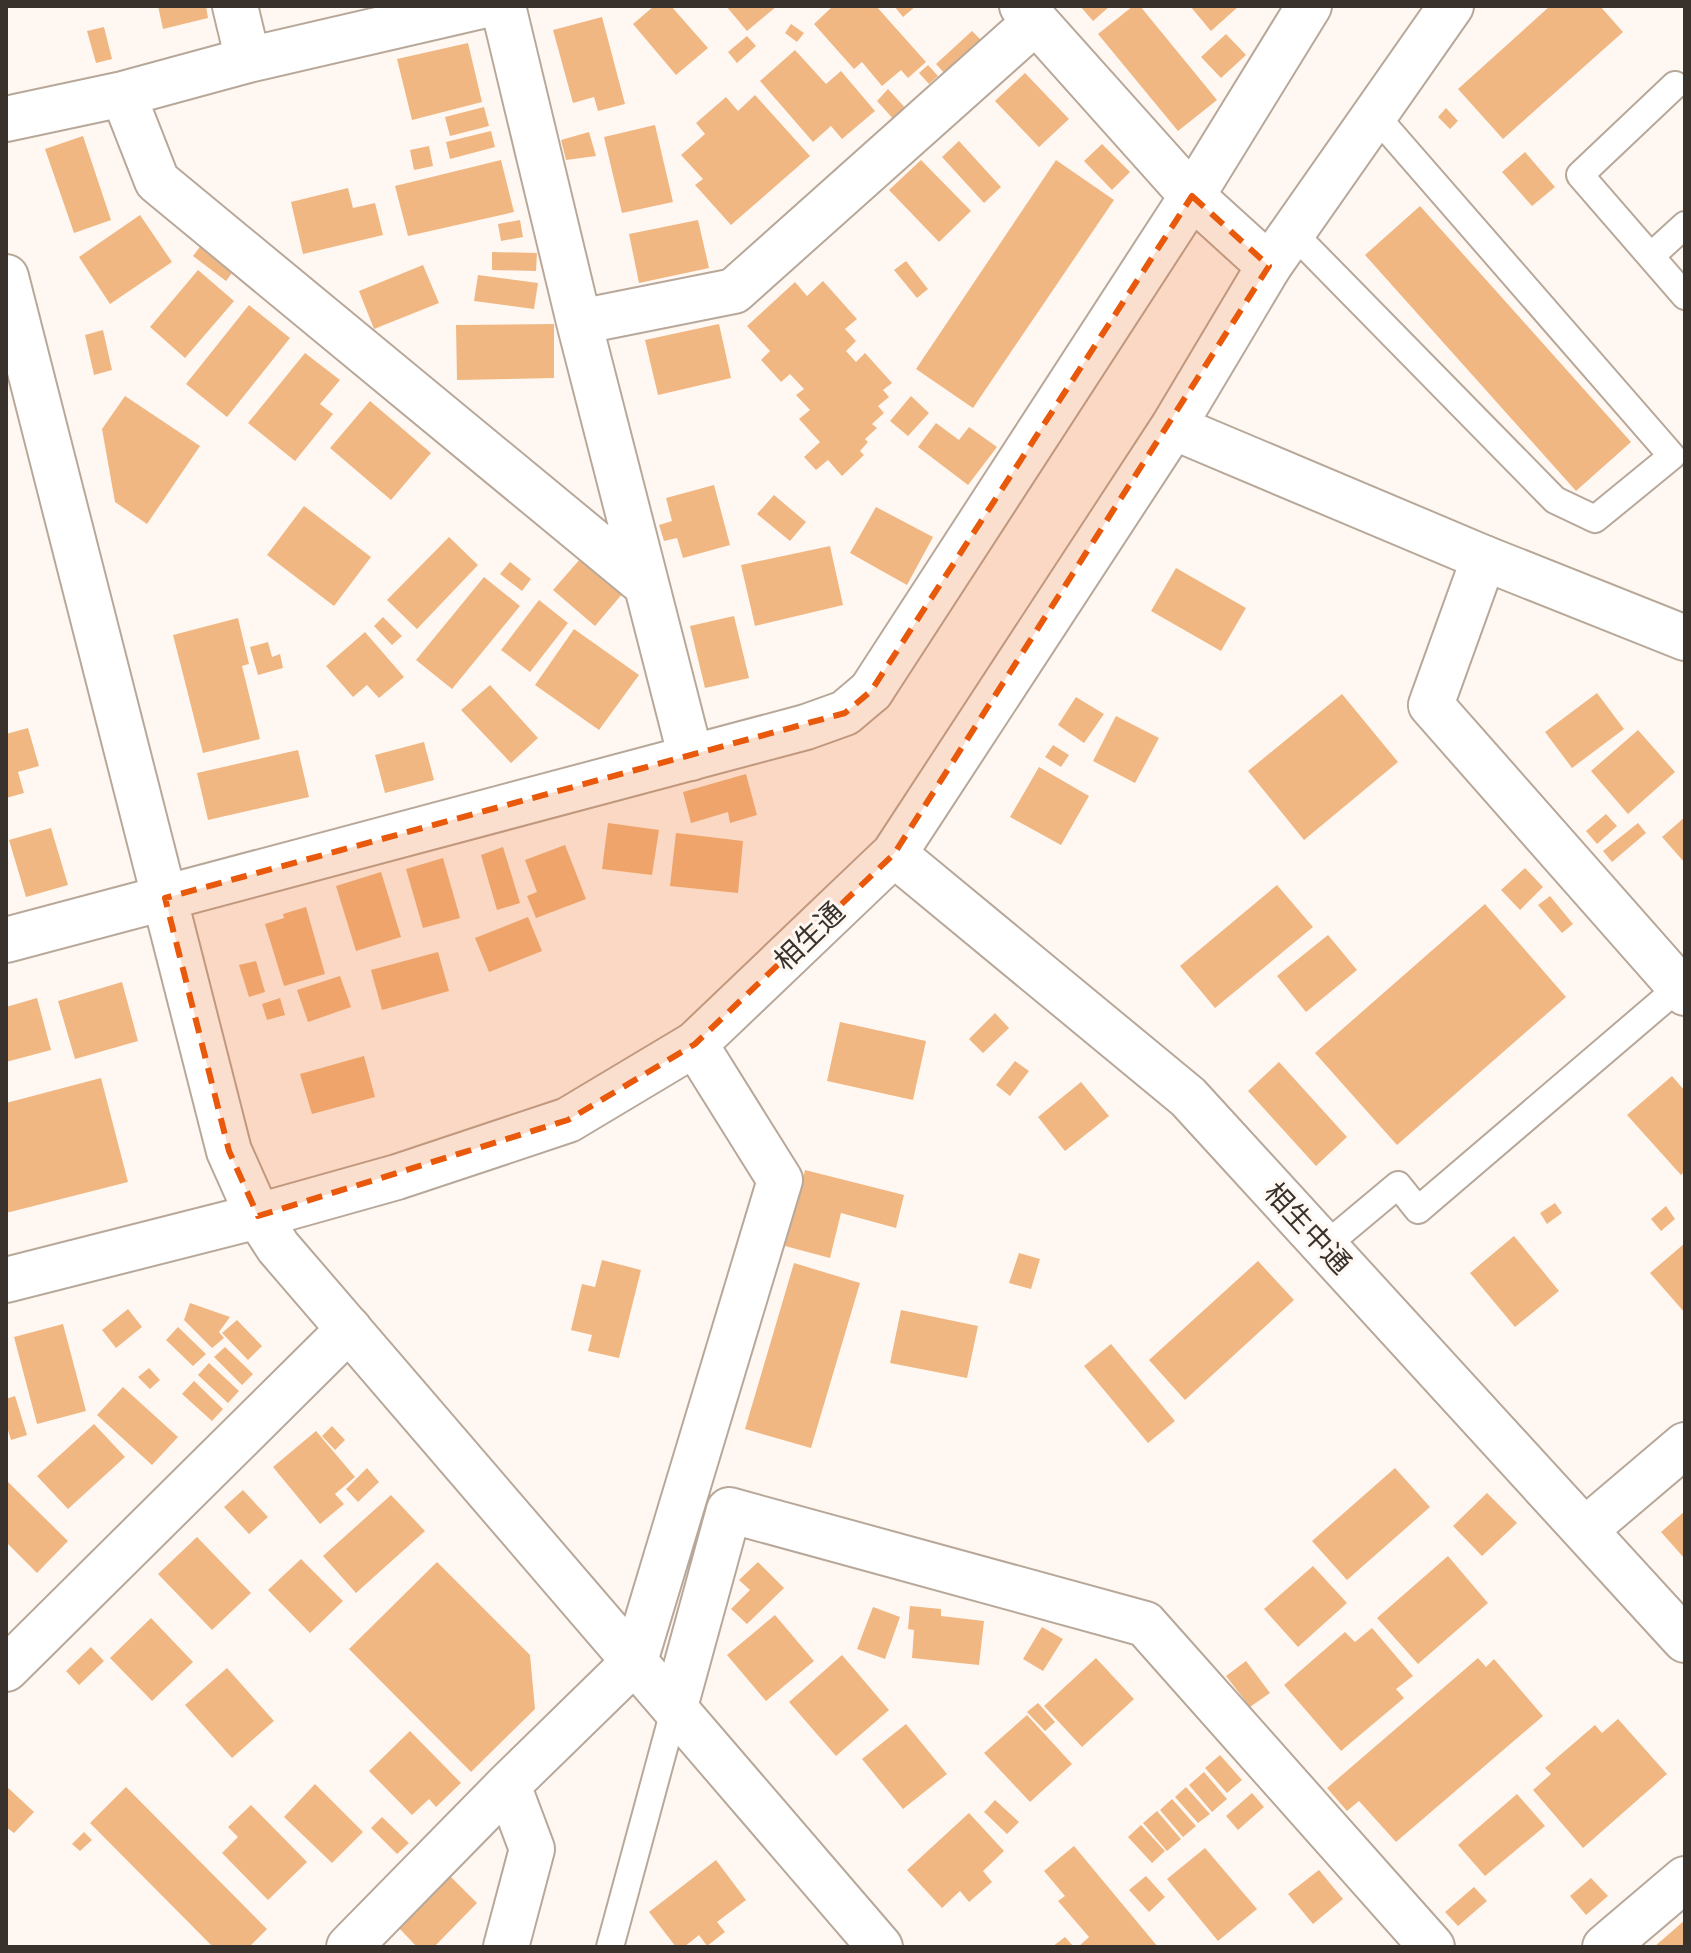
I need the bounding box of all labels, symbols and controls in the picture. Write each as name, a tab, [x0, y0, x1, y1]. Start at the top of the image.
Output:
street label: 相生通	[766, 894, 852, 978]
street label: 相生中通	[1257, 1175, 1359, 1281]

